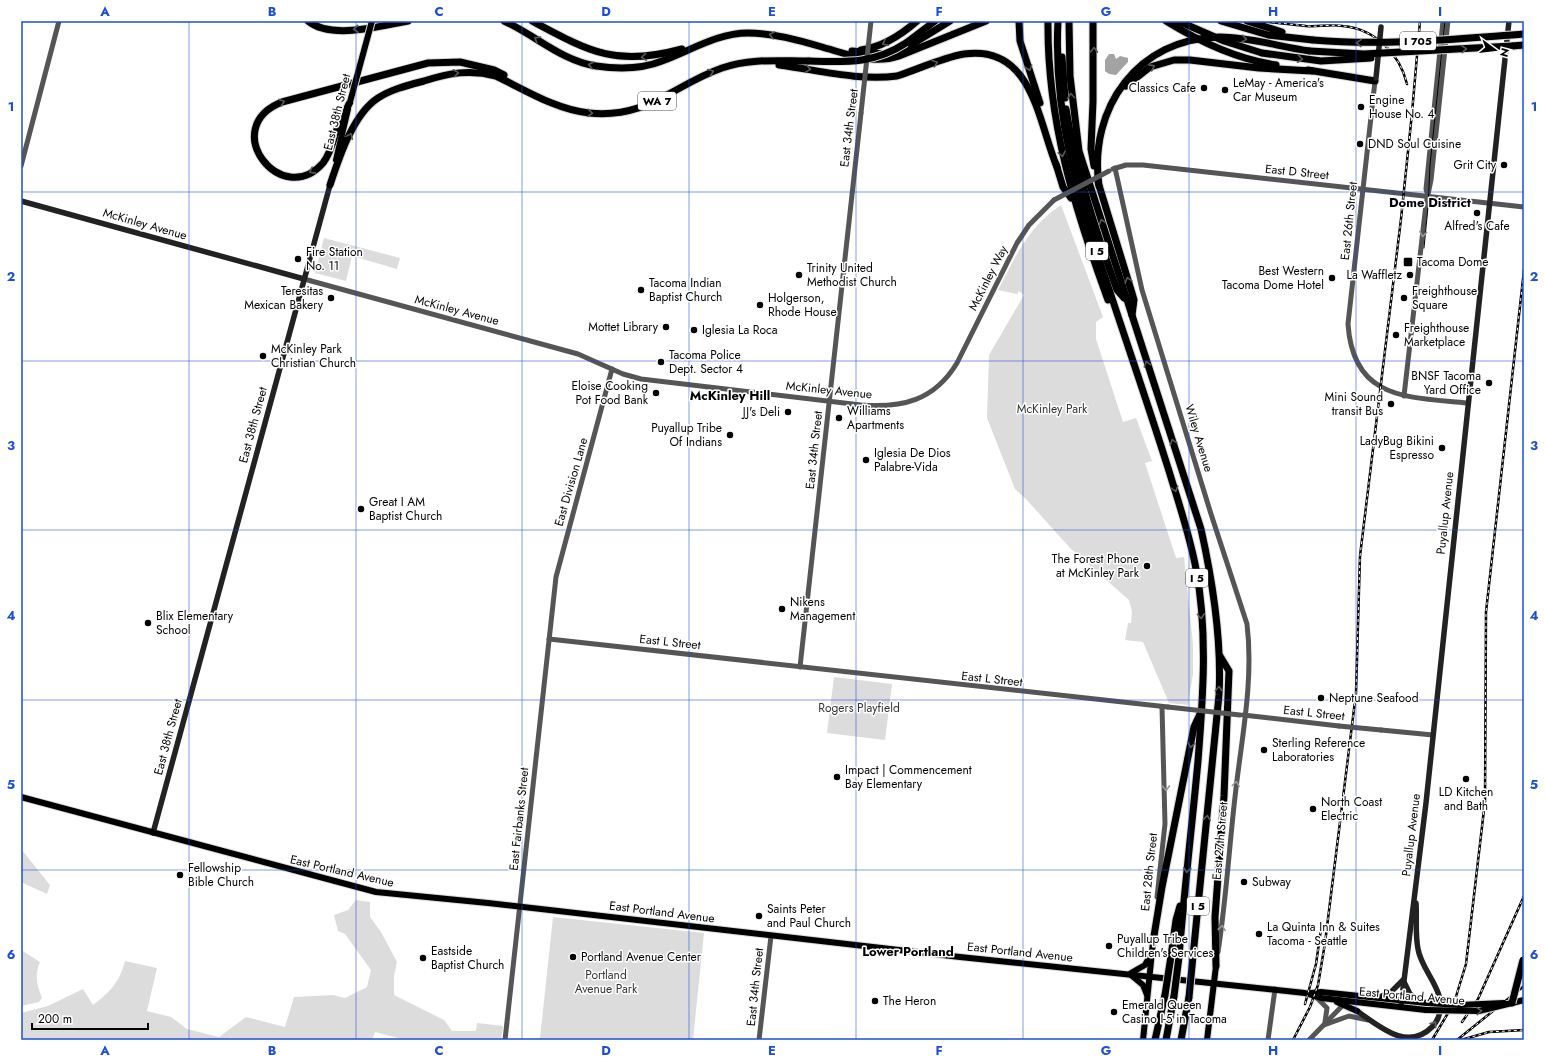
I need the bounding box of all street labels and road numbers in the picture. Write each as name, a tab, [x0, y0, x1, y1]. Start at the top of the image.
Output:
road number: I 705	[1400, 32, 1436, 50]
street label: East 38th Street	[319, 72, 355, 152]
street label: East 34th Street	[835, 88, 863, 168]
road number: WA 7	[638, 92, 676, 110]
street label: East D Street	[1264, 160, 1330, 184]
street label: East 26th Street	[1336, 181, 1362, 261]
street label: McKinley Avenue	[101, 203, 189, 245]
street label: McKinley Way	[964, 242, 1012, 314]
road number: I 5	[1086, 242, 1108, 260]
street label: McKinley Avenue	[413, 290, 501, 330]
street label: McKinley Avenue	[785, 377, 873, 403]
street label: East 38th Street	[234, 385, 272, 465]
street label: Wiley Avenue	[1180, 402, 1218, 474]
street label: East 34th Street	[801, 410, 827, 490]
street label: East Division Lane	[550, 436, 592, 528]
street label: Puyallup Avenue	[1432, 471, 1458, 555]
road number: I 5	[1186, 569, 1208, 587]
street label: East L Street	[639, 630, 702, 654]
street label: East L Street	[961, 667, 1024, 691]
street label: East 38th Street	[149, 697, 187, 777]
street label: East L Street	[1283, 701, 1346, 725]
street label: East Fairbanks Street	[505, 766, 533, 871]
street label: Puyallup Avenue	[1397, 793, 1425, 877]
street label: East 27th Street	[1208, 801, 1232, 881]
street label: East 28th Street	[1136, 832, 1162, 912]
street label: East Portland Avenue	[288, 850, 396, 892]
street label: East Portland Avenue	[608, 897, 716, 927]
road number: I 5	[1187, 897, 1209, 915]
street label: East Portland Avenue	[966, 938, 1074, 966]
street label: East 34th Street	[742, 947, 768, 1027]
street label: East Portland Avenue	[1358, 982, 1466, 1010]

